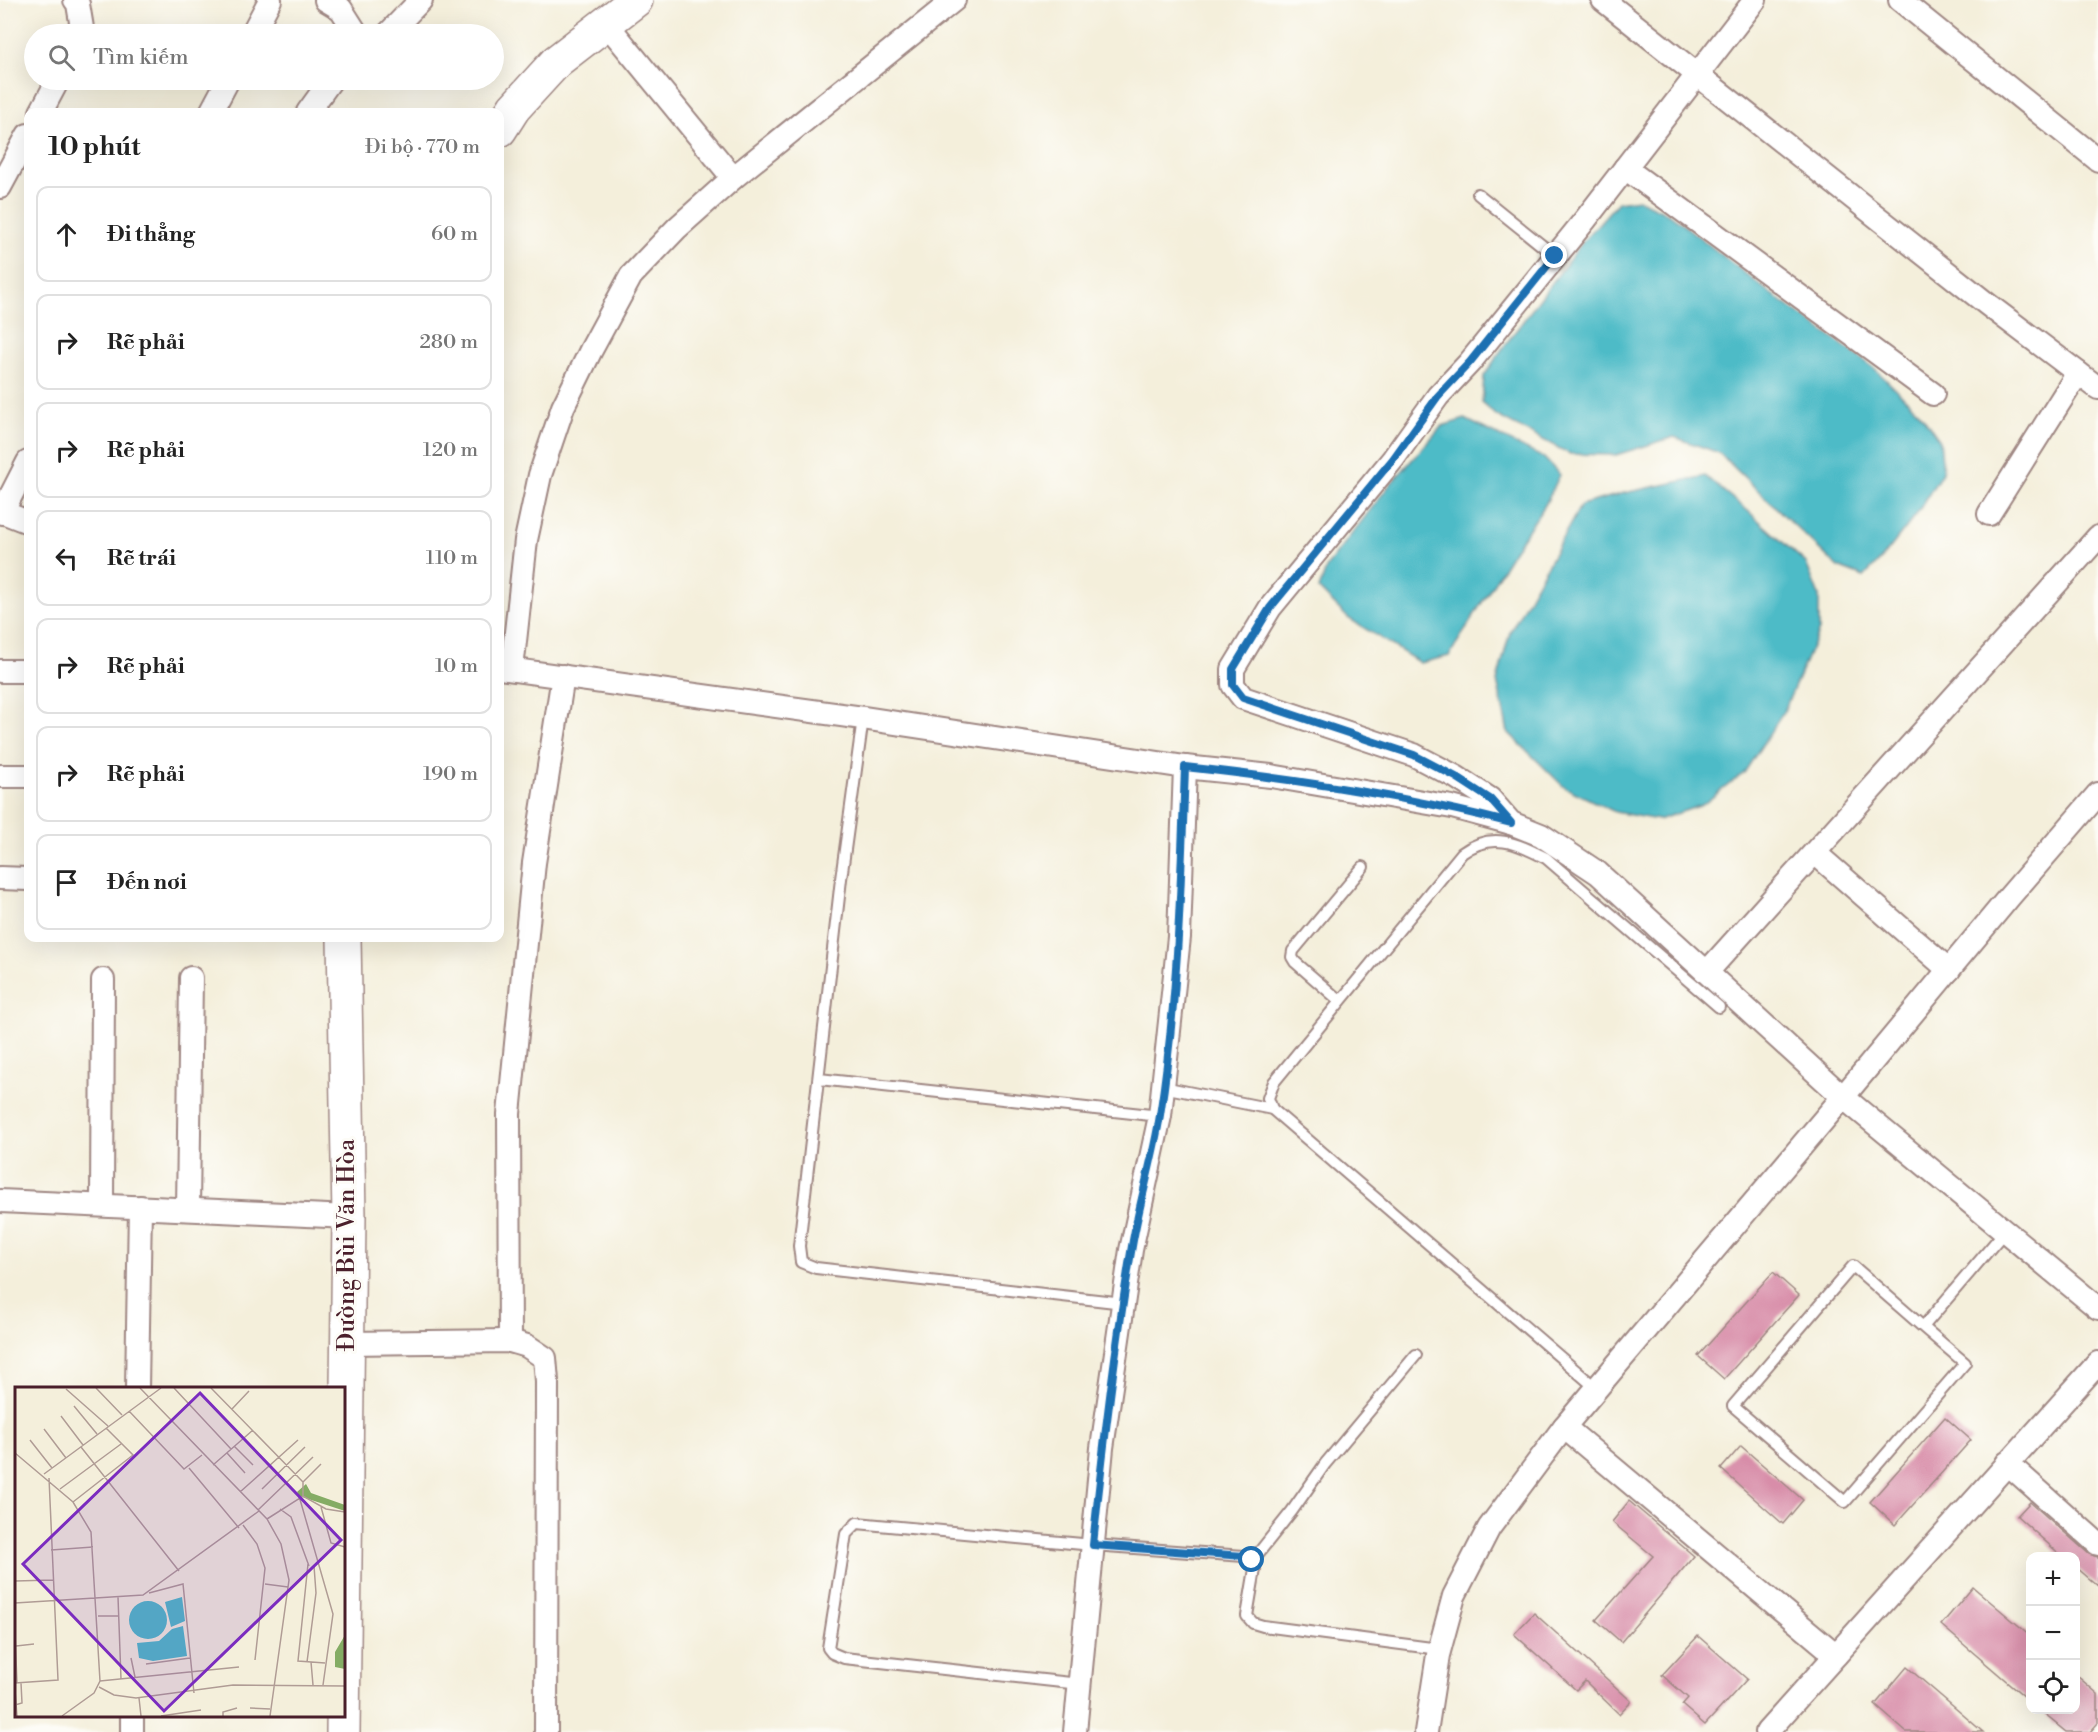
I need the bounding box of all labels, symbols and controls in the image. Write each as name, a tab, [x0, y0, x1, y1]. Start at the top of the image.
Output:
search box	[24, 24, 504, 90]
icon: search	[45, 41, 78, 74]
text: Tìm kiếm	[93, 44, 189, 71]
text: 10 phút	[48, 131, 140, 163]
text: Đi bộ · 770 m	[365, 135, 480, 160]
icon: ahead	[50, 218, 83, 251]
text: Đi thẳng	[107, 221, 195, 248]
text: 60 m	[431, 222, 478, 247]
route end	[1541, 242, 1567, 268]
icon: right	[50, 326, 83, 359]
text: Rẽ phải	[107, 329, 185, 356]
text: 280 m	[419, 330, 478, 355]
icon: right	[50, 434, 83, 467]
text: Rẽ phải	[107, 437, 185, 464]
text: 120 m	[423, 438, 478, 463]
icon: left	[50, 542, 83, 575]
text: Rẽ trái	[107, 545, 176, 572]
text: 110 m	[426, 546, 478, 571]
icon: right	[50, 650, 83, 683]
text: Rẽ phải	[107, 653, 185, 680]
text: 10 m	[435, 654, 478, 679]
icon: right	[50, 758, 83, 791]
text: Rẽ phải	[107, 761, 185, 788]
text: 190 m	[423, 762, 478, 787]
icon: arrive	[50, 866, 83, 899]
text: Đến nơi	[107, 869, 187, 896]
street label: Đường Bùi Văn Hòa	[332, 1138, 362, 1351]
inset map	[15, 1387, 345, 1717]
route start	[1238, 1546, 1264, 1572]
map controls	[2026, 1552, 2080, 1714]
button: +	[2026, 1552, 2080, 1606]
button: −	[2026, 1606, 2080, 1660]
button: locate	[2026, 1660, 2080, 1714]

